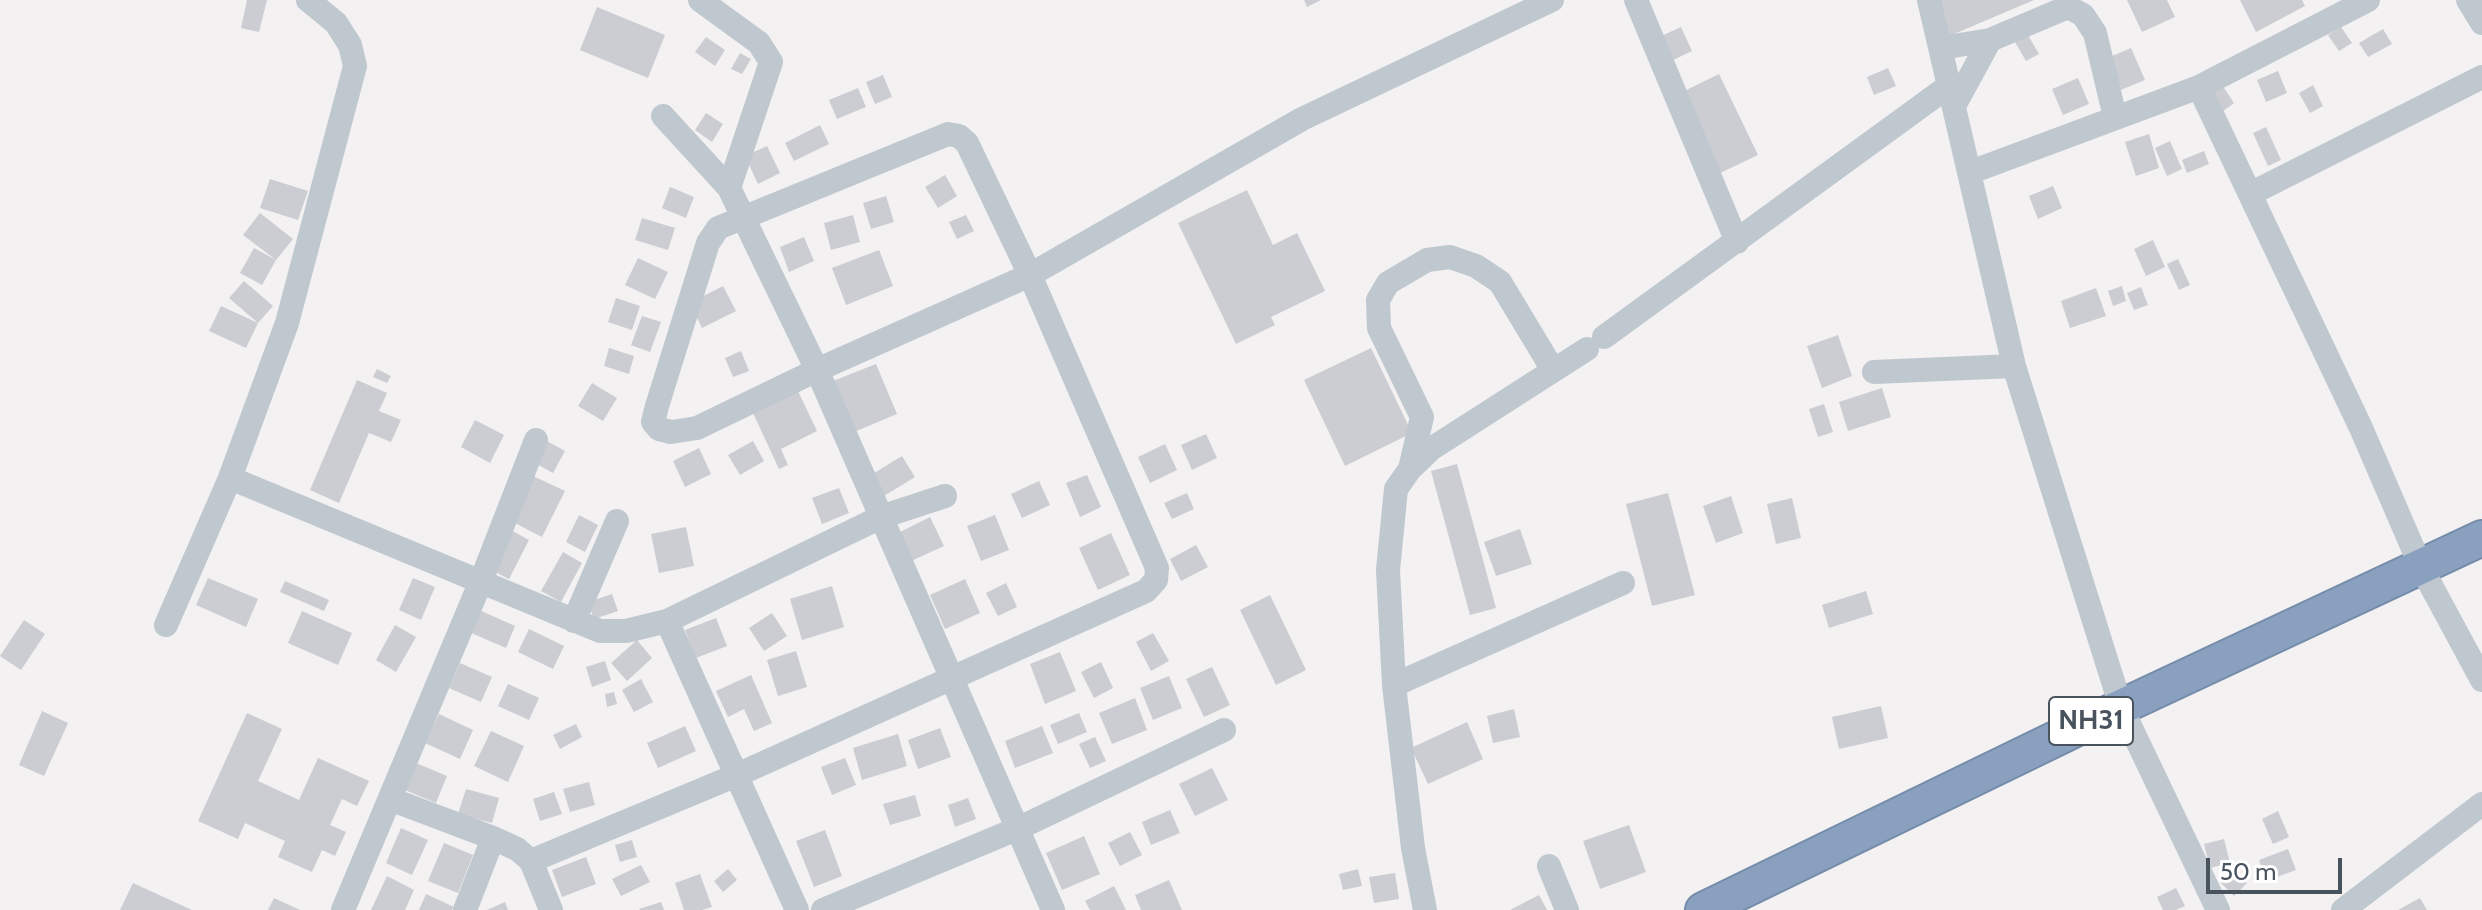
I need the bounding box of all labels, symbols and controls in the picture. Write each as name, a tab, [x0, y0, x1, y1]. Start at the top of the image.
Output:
road number: NH31	[2049, 697, 2133, 745]
scale bar	[2210, 842, 2346, 892]
text: 50 m	[2220, 857, 2276, 886]

